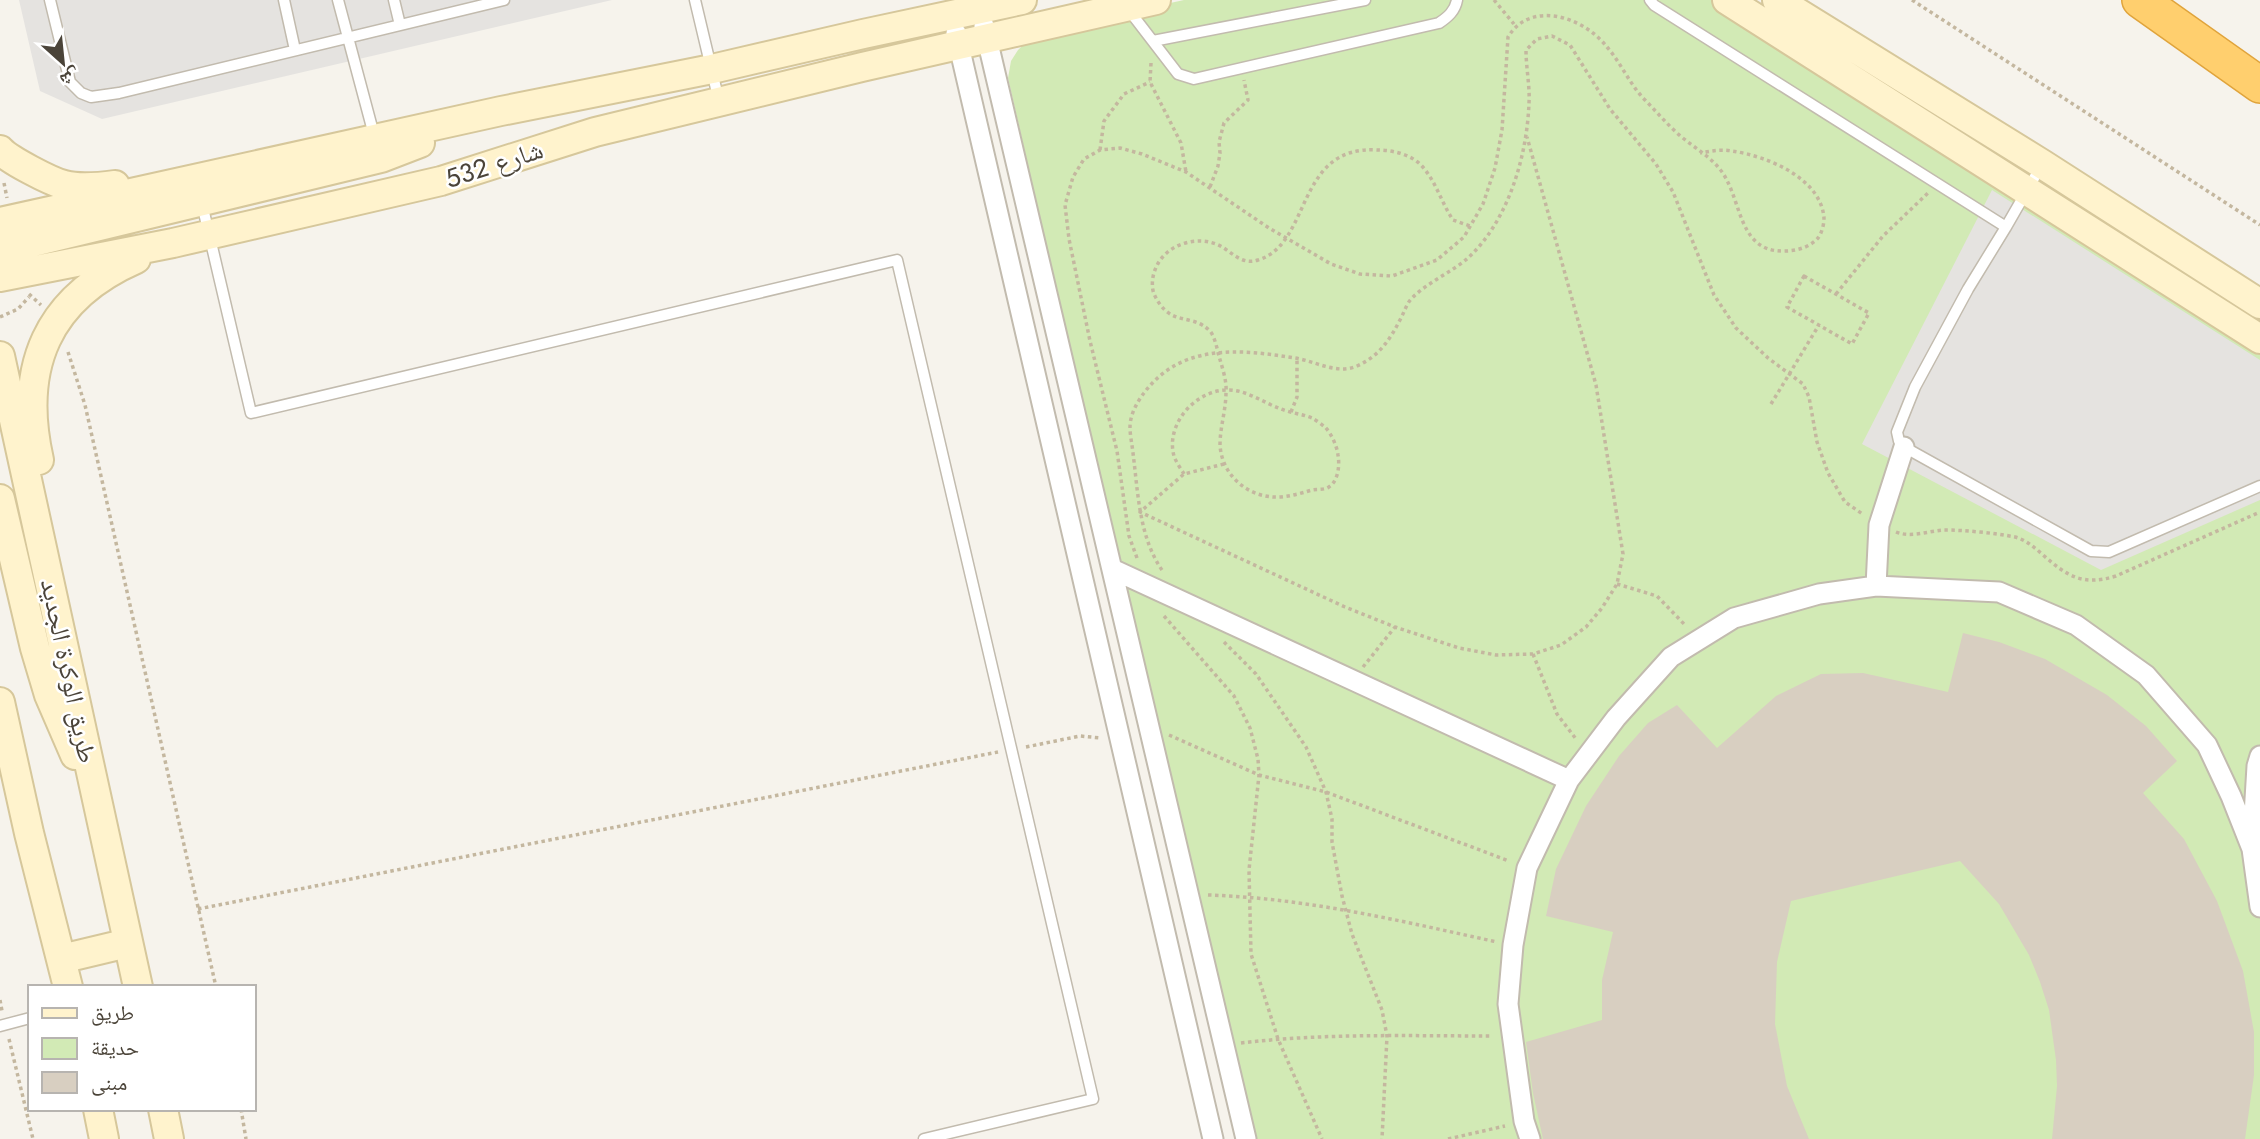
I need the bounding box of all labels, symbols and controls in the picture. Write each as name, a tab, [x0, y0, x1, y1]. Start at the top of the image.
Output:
north arrow	[28, 28, 98, 98]
text: ش	[55, 61, 86, 94]
street label: شارع 532	[440, 130, 548, 198]
street label: طريق الوكرة الجديد	[31, 575, 107, 767]
legend	[28, 985, 256, 1111]
text: طريق	[91, 998, 134, 1028]
text: حديقة	[91, 1033, 139, 1063]
text: مبنى	[91, 1068, 127, 1098]

